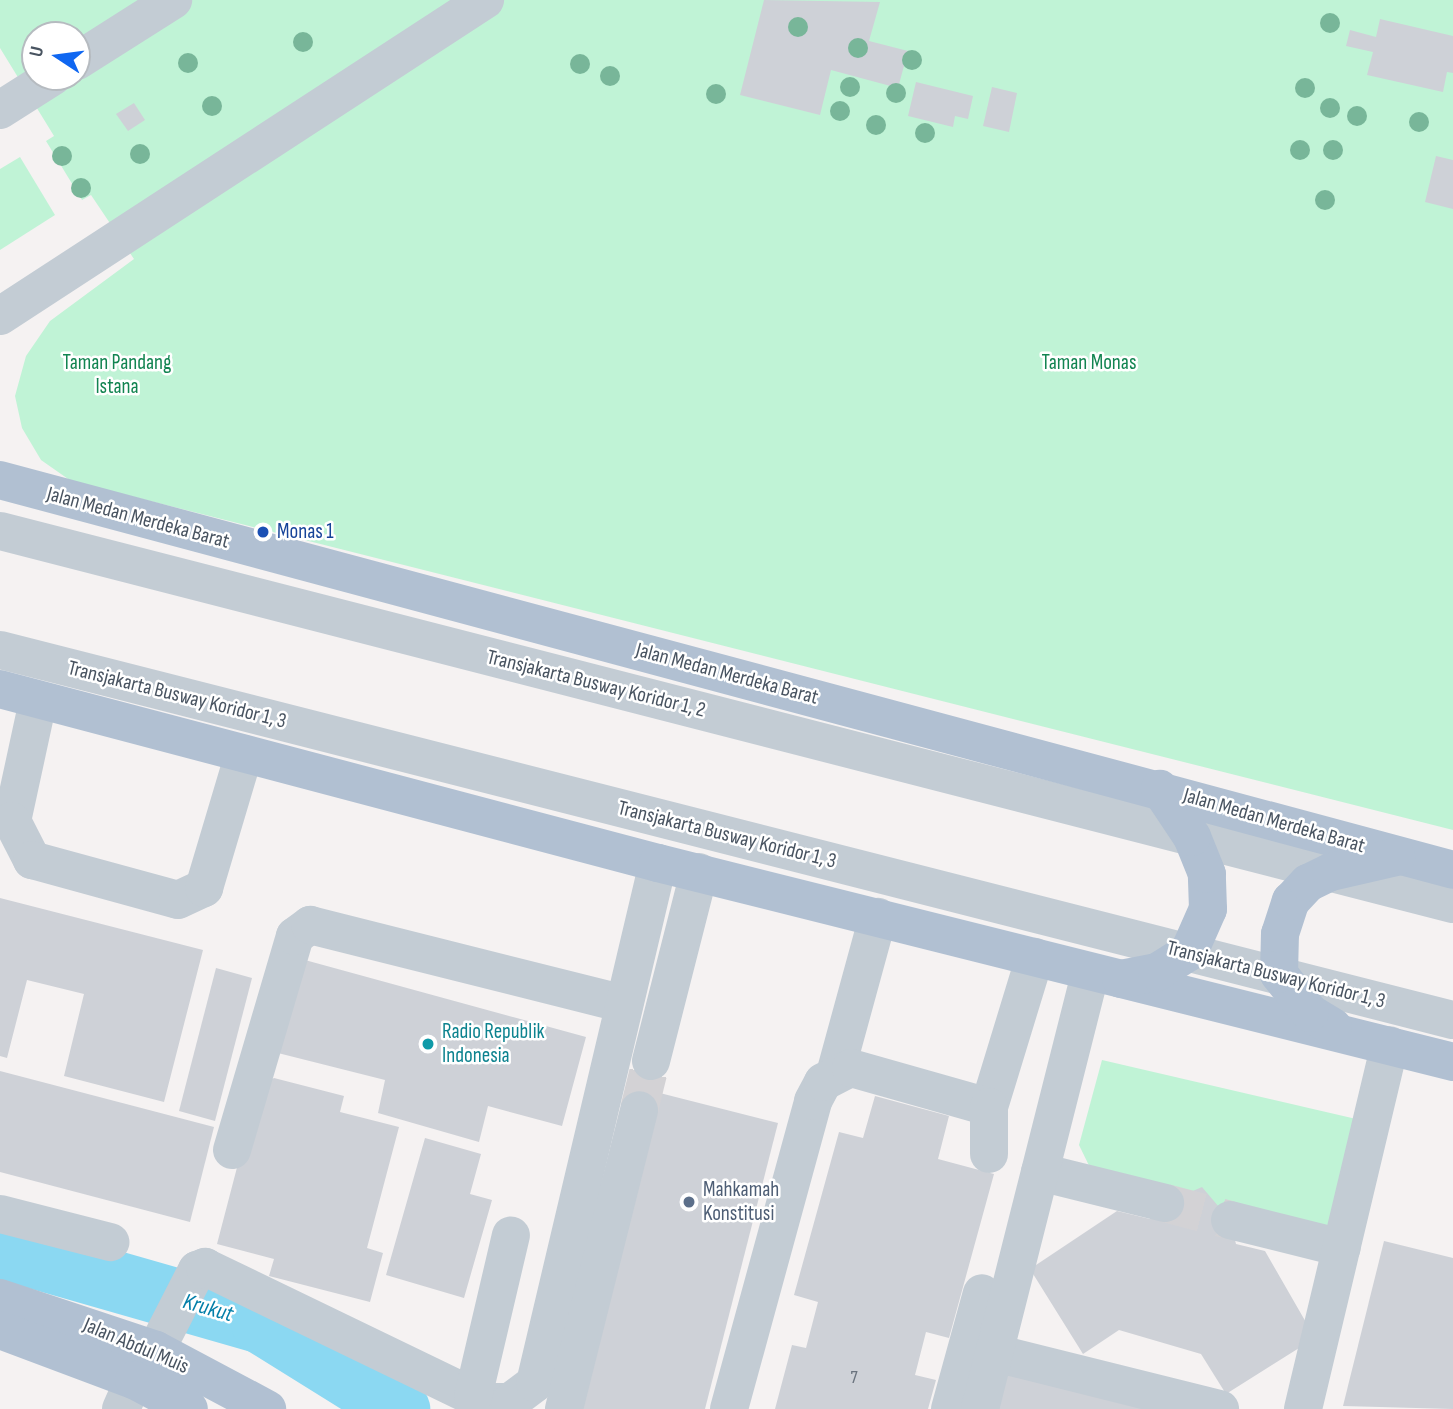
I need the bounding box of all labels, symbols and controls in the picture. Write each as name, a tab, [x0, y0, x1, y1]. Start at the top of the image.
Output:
north arrow	[21, 21, 91, 91]
text: U	[25, 44, 49, 59]
park label: Taman Pandang Istana	[63, 350, 171, 400]
park label: Taman Monas	[1042, 350, 1136, 376]
street label: Jalan Medan Merdeka Barat	[44, 482, 232, 554]
place label: Monas 1	[277, 519, 333, 545]
marker: Monas 1	[255, 524, 271, 540]
street label: Jalan Medan Merdeka Barat	[633, 638, 821, 710]
street label: Transjakarta Busway Koridor 1, 2	[484, 645, 708, 723]
street label: Transjakarta Busway Koridor 1, 3	[65, 656, 289, 734]
street label: Jalan Medan Merdeka Barat	[1180, 783, 1368, 859]
street label: Transjakarta Busway Koridor 1, 3	[615, 796, 839, 874]
street label: Transjakarta Busway Koridor 1, 3	[1164, 936, 1388, 1014]
place label: Radio Republik Indonesia	[442, 1019, 545, 1069]
marker: Radio Republik Indonesia	[420, 1036, 436, 1052]
place label: Mahkamah Konstitusi	[703, 1177, 779, 1227]
marker: Mahkamah Konstitusi	[681, 1194, 697, 1210]
water label: Krukut	[180, 1288, 236, 1328]
street label: Jalan Abdul Muis	[79, 1312, 193, 1380]
house number: 7	[850, 1367, 858, 1389]

